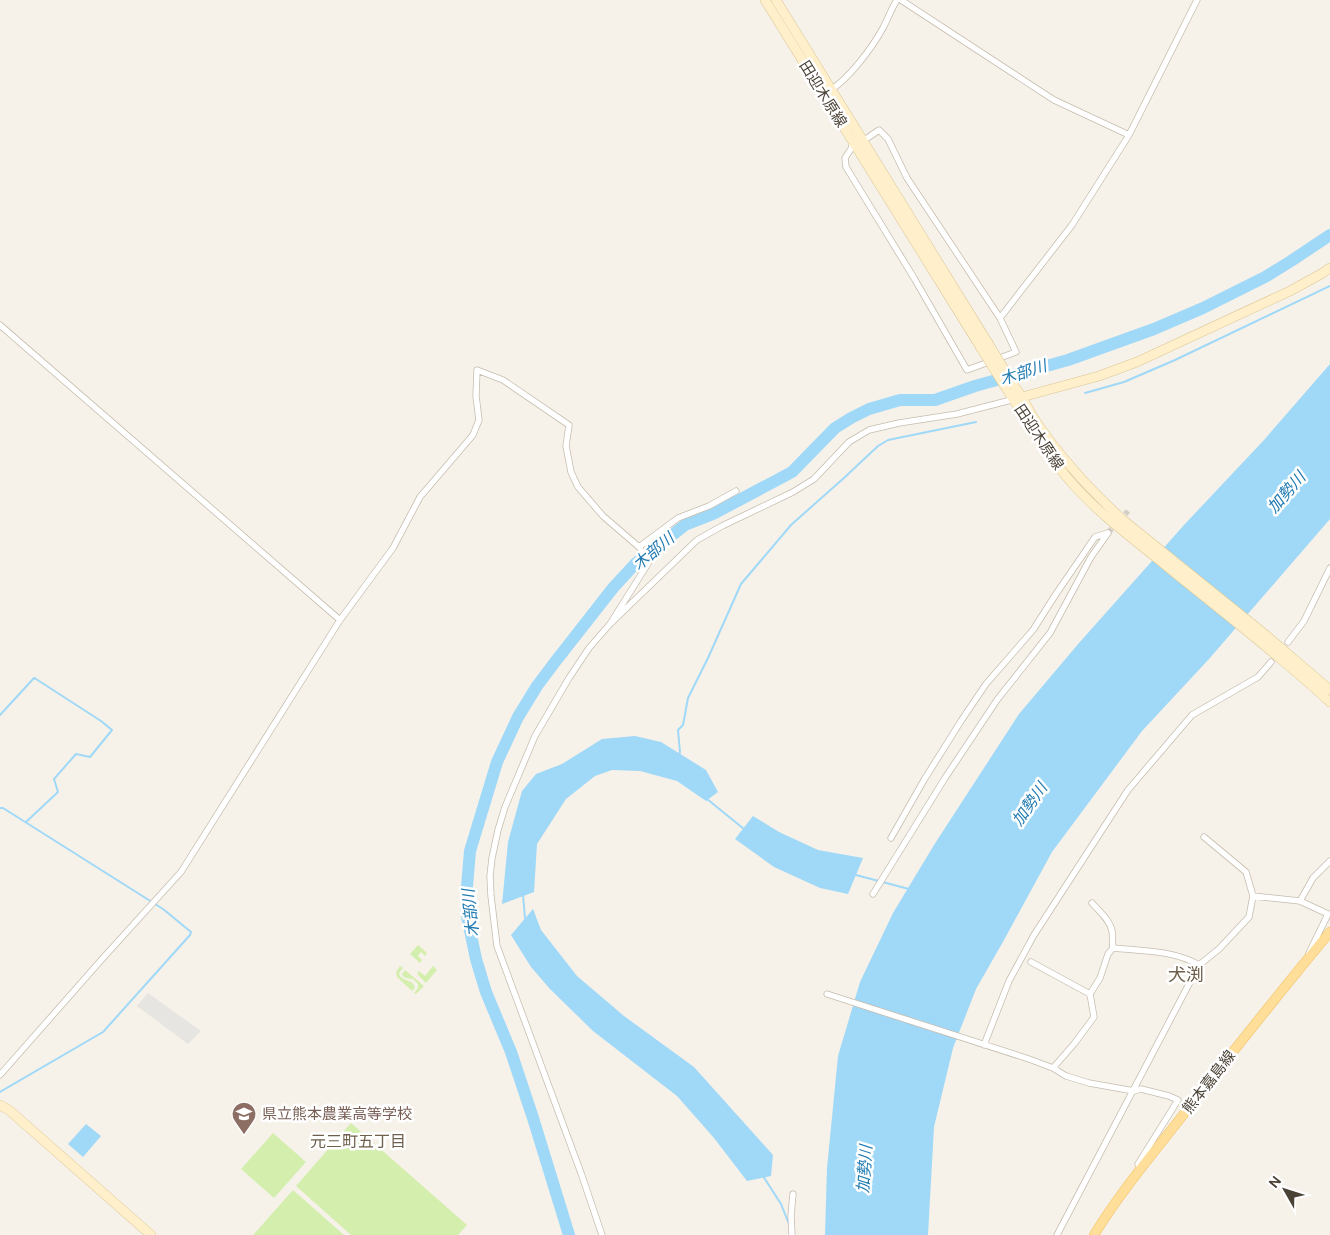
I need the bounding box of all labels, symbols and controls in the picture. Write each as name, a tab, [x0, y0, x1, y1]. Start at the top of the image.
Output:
street label: 田迎木原線	[795, 57, 851, 131]
water label: 木部川	[997, 354, 1051, 390]
street label: 田迎木原線	[1010, 400, 1068, 474]
water label: 加勢川	[1263, 466, 1311, 517]
water label: 木部川	[628, 527, 680, 575]
water label: 加勢川	[1007, 777, 1053, 830]
water label: 木部川	[457, 886, 483, 938]
district label: 犬渕	[1168, 963, 1204, 987]
street label: 熊本嘉島線	[1178, 1046, 1240, 1118]
school or university icon: 県立熊本農業高等学校	[231, 1101, 257, 1135]
place label: 県立熊本農業高等学校	[262, 1104, 412, 1124]
district label: 元三町五丁目	[310, 1131, 406, 1152]
water label: 加勢川	[852, 1142, 877, 1194]
north arrow	[1260, 1165, 1310, 1215]
text: N	[1265, 1172, 1285, 1191]

